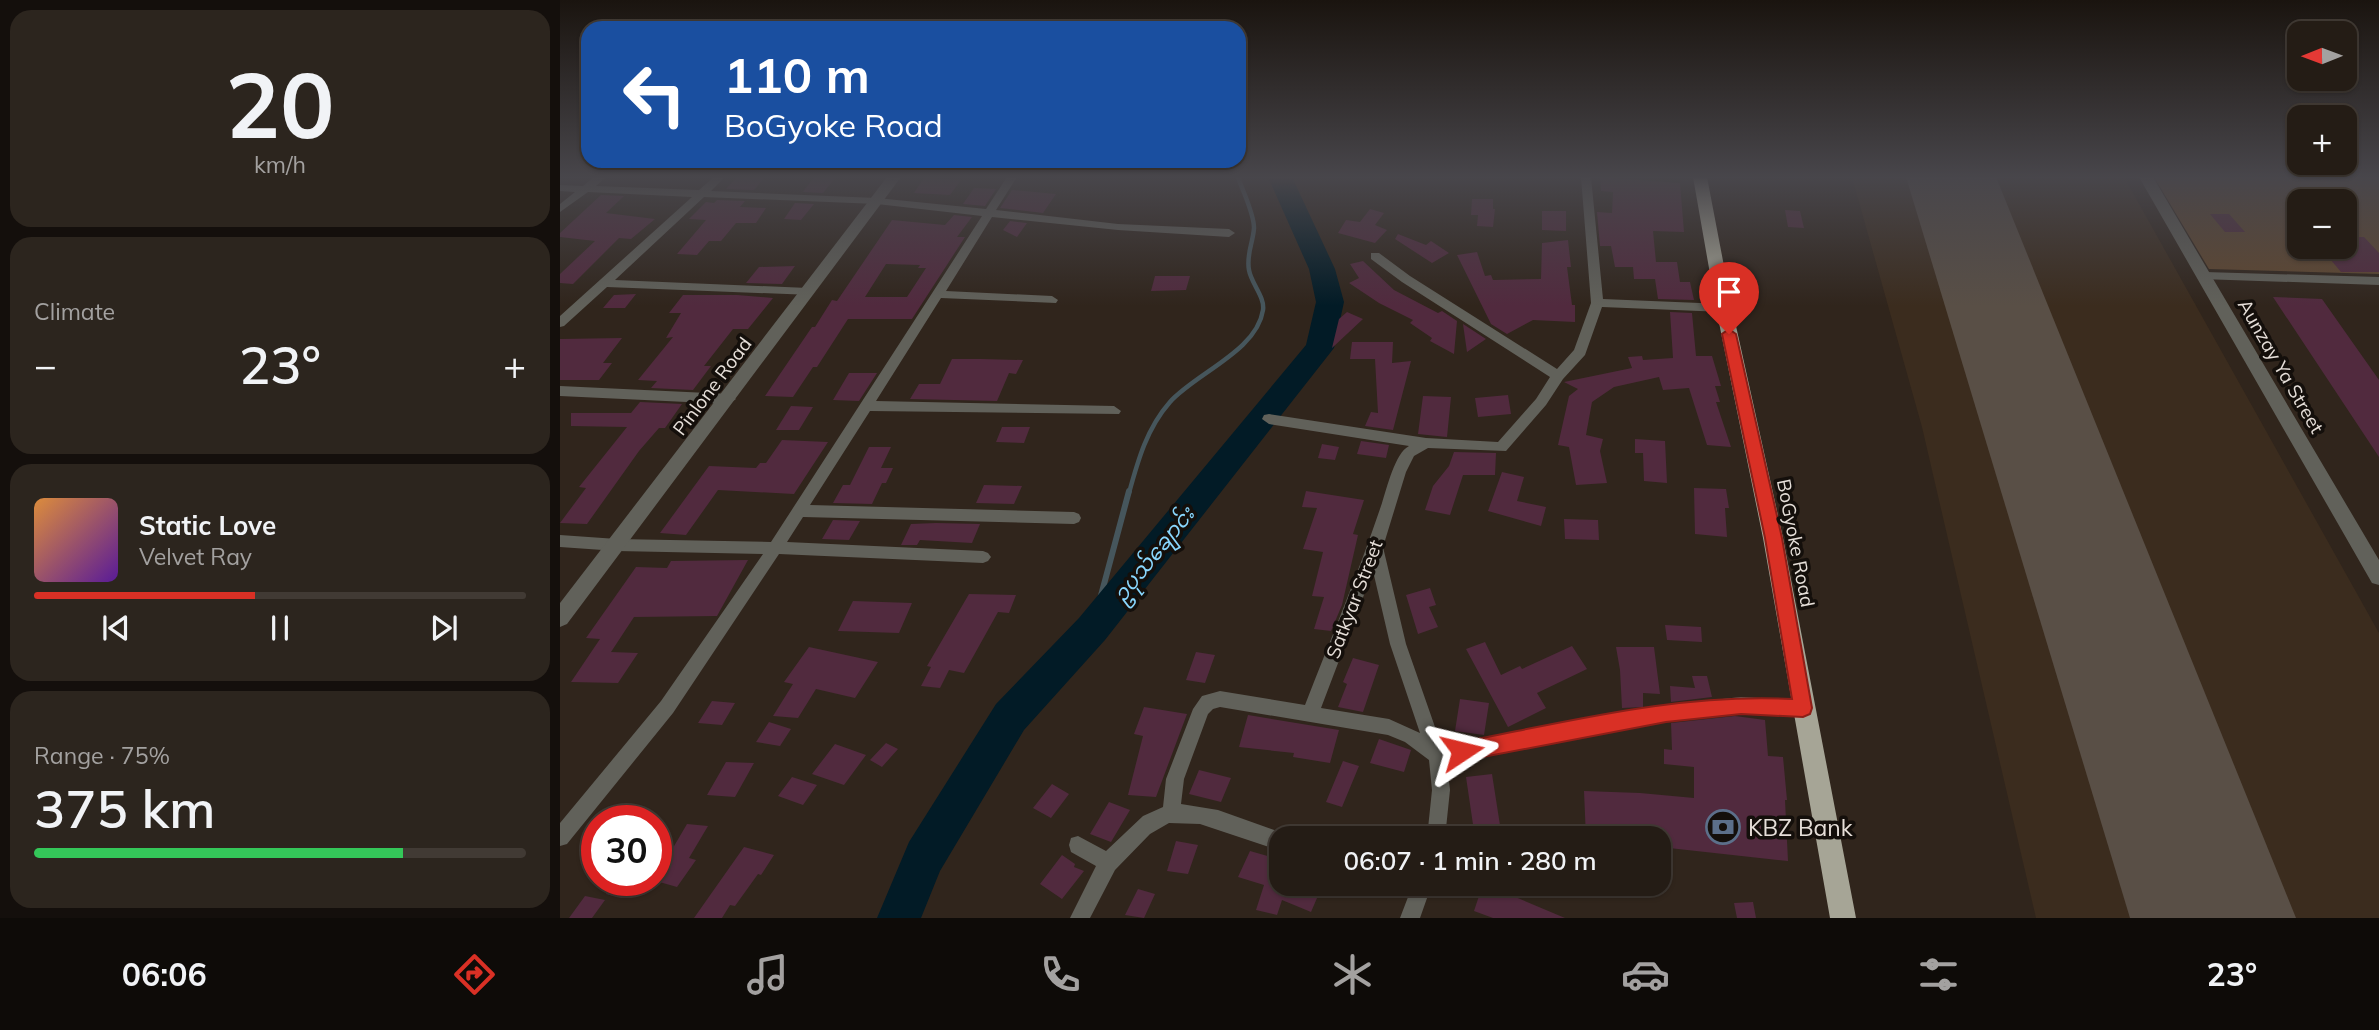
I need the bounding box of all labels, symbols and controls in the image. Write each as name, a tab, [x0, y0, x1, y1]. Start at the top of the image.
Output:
north arrow	[2287, 21, 2357, 91]
map controls	[2287, 21, 2357, 259]
text: 110 m	[724, 44, 870, 105]
text: 20	[225, 47, 335, 161]
icon: left	[609, 49, 700, 140]
text: BoGyoke Road	[724, 105, 943, 145]
button: +	[2287, 105, 2357, 175]
text: km/h	[254, 150, 306, 179]
button: −	[2287, 189, 2357, 259]
pin	[1699, 262, 1759, 334]
icon: arrive	[1710, 273, 1748, 311]
street label: Aunzay Ya Street	[2233, 295, 2329, 438]
text: Climate	[34, 297, 115, 326]
text: 23°	[239, 332, 321, 397]
street label: Pinlone Road	[667, 332, 757, 440]
text: −	[34, 341, 57, 389]
text: +	[503, 341, 526, 389]
street label: BoGyoke Road	[1772, 477, 1820, 609]
water label: ဥပုသ်ချောင်း	[1106, 499, 1204, 610]
text: Static Love	[139, 509, 276, 542]
street label: Satkyar Street	[1320, 536, 1388, 662]
text: Velvet Ray	[139, 542, 252, 571]
icon: previous	[97, 609, 135, 647]
icon: pause	[261, 609, 299, 647]
icon: next	[425, 609, 463, 647]
position arrow	[1425, 714, 1499, 788]
text: Range · 75%	[34, 741, 170, 770]
text: 375 km	[34, 776, 215, 841]
speed limit sign: 30	[581, 805, 672, 896]
bank icon: KBZ Bank	[1704, 808, 1742, 846]
place label: KBZ Bank	[1748, 813, 1854, 842]
text: 06:07 · 1 min · 280 m	[1343, 844, 1597, 877]
icon: directions	[450, 950, 499, 999]
icon: music	[743, 950, 792, 999]
icon: phone	[1036, 950, 1085, 999]
icon: climate	[1328, 950, 1377, 999]
icon: car	[1621, 950, 1670, 999]
icon: filters	[1914, 950, 1963, 999]
text: 06:06	[122, 954, 207, 994]
text: 23°	[2207, 954, 2257, 994]

